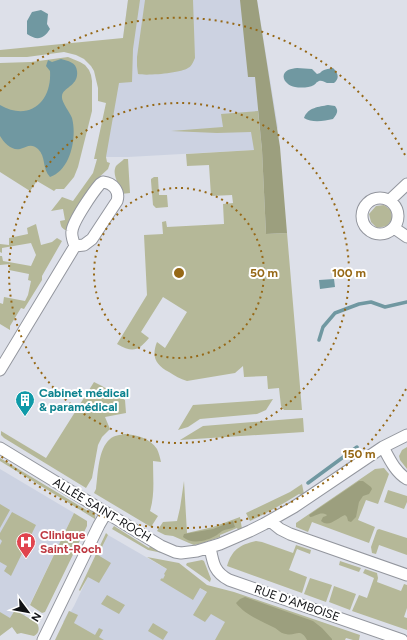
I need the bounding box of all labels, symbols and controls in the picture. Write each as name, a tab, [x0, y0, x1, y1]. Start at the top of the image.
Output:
centre of rings	[172, 266, 186, 280]
text: 50 m	[250, 266, 278, 280]
text: 100 m	[332, 266, 366, 280]
place label: Cabinet médical & paramédical	[39, 386, 129, 414]
building icon: Cabinet médical & paramédical	[14, 389, 36, 417]
text: 150 m	[342, 447, 376, 461]
street label: ALLÉE SAINT-ROCH	[50, 475, 154, 545]
place label: Clinique Saint-Roch	[40, 528, 102, 556]
hospital icon: Clinique Saint-Roch	[15, 531, 37, 559]
street label: RUE D'AMBOISE	[252, 582, 342, 624]
north arrow	[8, 592, 48, 632]
text: N	[28, 610, 44, 624]

